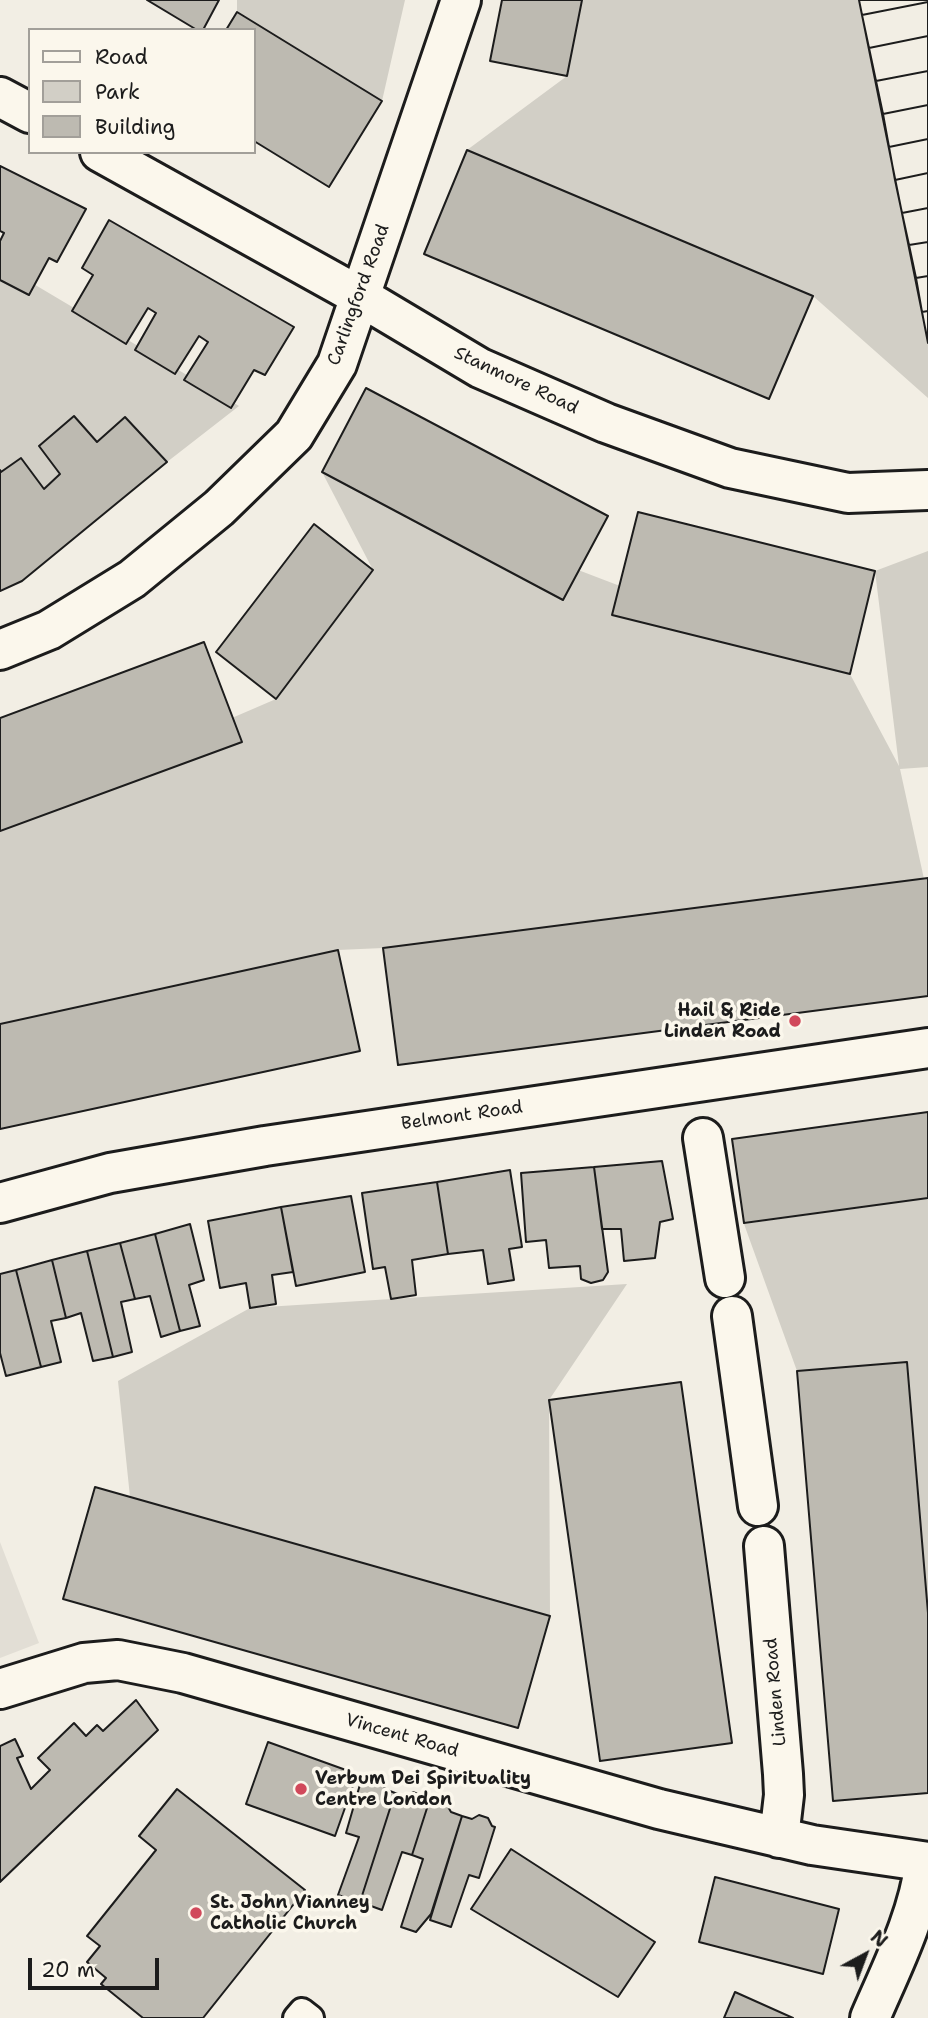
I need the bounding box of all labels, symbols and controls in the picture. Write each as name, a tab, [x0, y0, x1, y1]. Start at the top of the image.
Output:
legend	[28, 28, 256, 154]
text: Road	[95, 43, 148, 71]
text: Park	[95, 78, 140, 106]
text: Building	[95, 113, 175, 141]
street label: Carlingford Road	[323, 221, 395, 369]
street label: Stanmore Road	[450, 343, 582, 419]
place label: Hail & Ride Linden Road	[664, 1000, 781, 1042]
marker: Hail & Ride Linden Road	[787, 1013, 803, 1029]
street label: Belmont Road	[400, 1097, 524, 1135]
street label: Linden Road	[760, 1637, 792, 1747]
street label: Vincent Road	[343, 1710, 461, 1762]
place label: Verbum Dei Spirituality Centre London	[315, 1768, 531, 1810]
marker: Verbum Dei Spirituality Centre London	[293, 1781, 309, 1797]
place label: St. John Vianney Catholic Church	[210, 1892, 370, 1934]
marker: St. John Vianney Catholic Church	[188, 1905, 204, 1921]
north arrow	[830, 1920, 900, 1990]
text: N	[865, 1924, 893, 1953]
scale bar	[32, 1944, 163, 1988]
text: 20 m	[41, 1956, 95, 1984]

